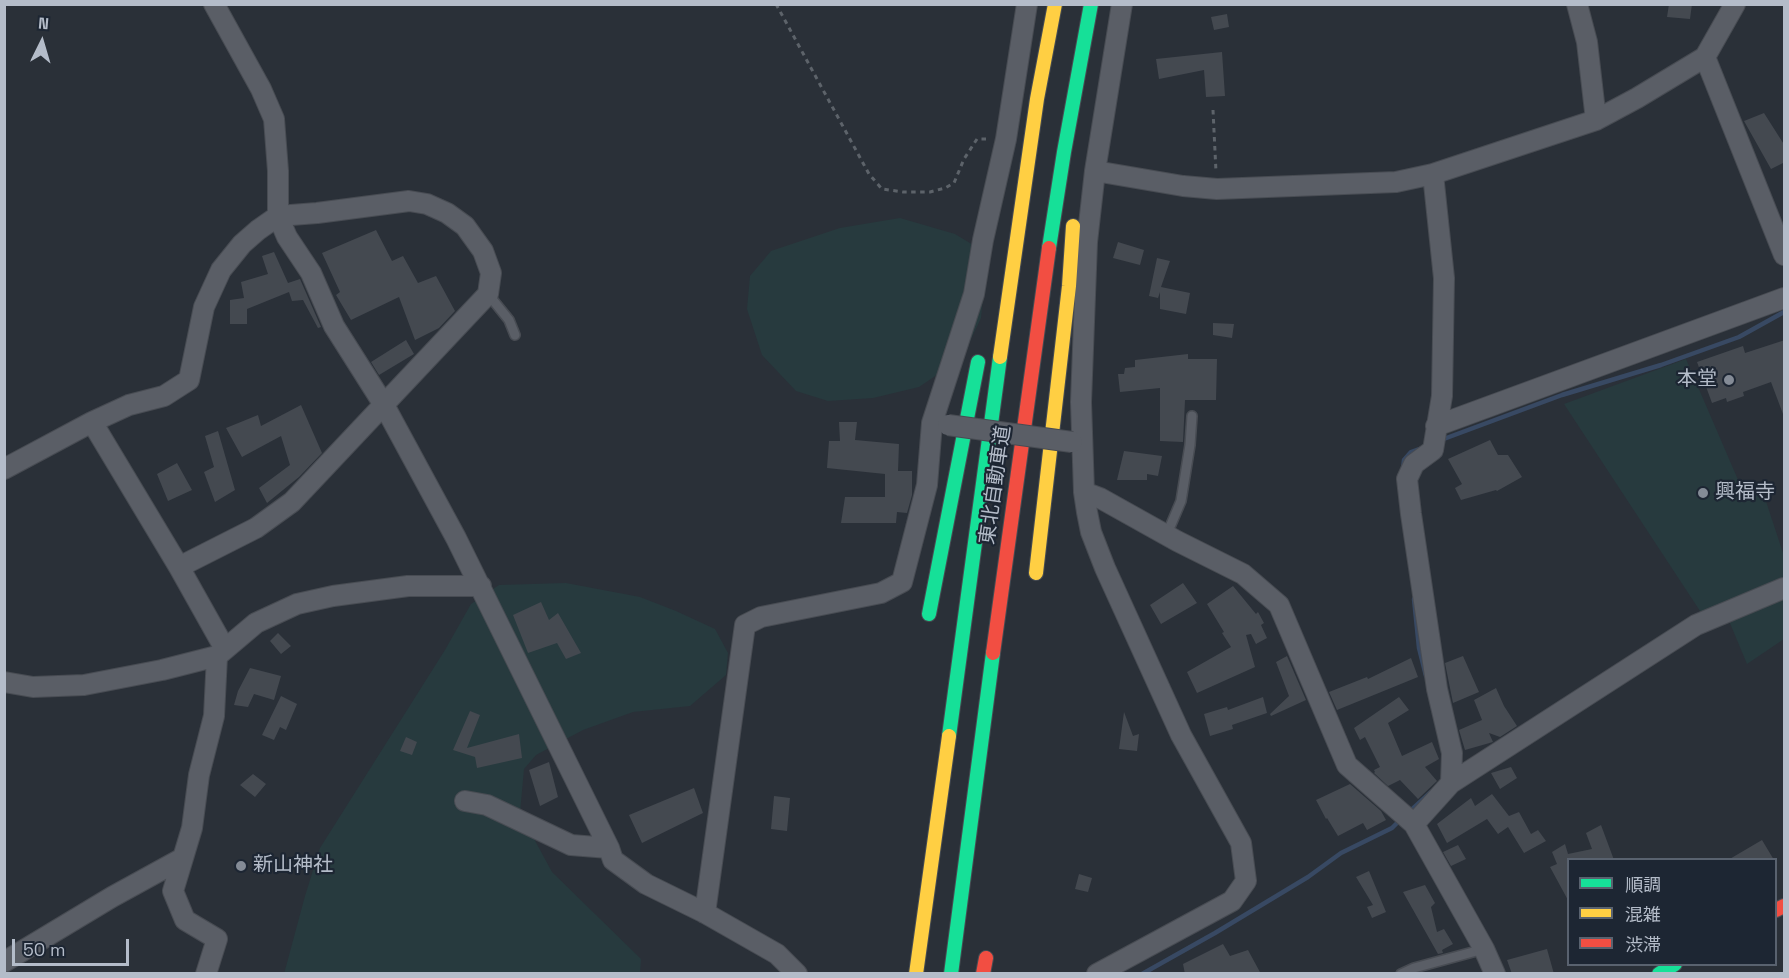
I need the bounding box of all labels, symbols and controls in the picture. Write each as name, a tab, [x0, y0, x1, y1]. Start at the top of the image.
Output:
north arrow	[12, 12, 72, 72]
text: N	[37, 13, 50, 34]
place label: 本堂	[1677, 368, 1717, 392]
marker: 本堂	[1722, 373, 1736, 387]
street label: 東北自動車道	[976, 424, 1016, 546]
place label: 興福寺	[1715, 481, 1775, 505]
marker: 興福寺	[1696, 486, 1710, 500]
place label: 新山神社	[253, 854, 333, 878]
legend	[1567, 858, 1777, 966]
marker: 新山神社	[234, 859, 248, 873]
text: 順調	[1625, 873, 1661, 896]
text: 混雑	[1625, 903, 1661, 926]
scale bar	[15, 927, 132, 965]
text: 渋滞	[1625, 933, 1661, 956]
text: 50 m	[23, 938, 65, 961]

